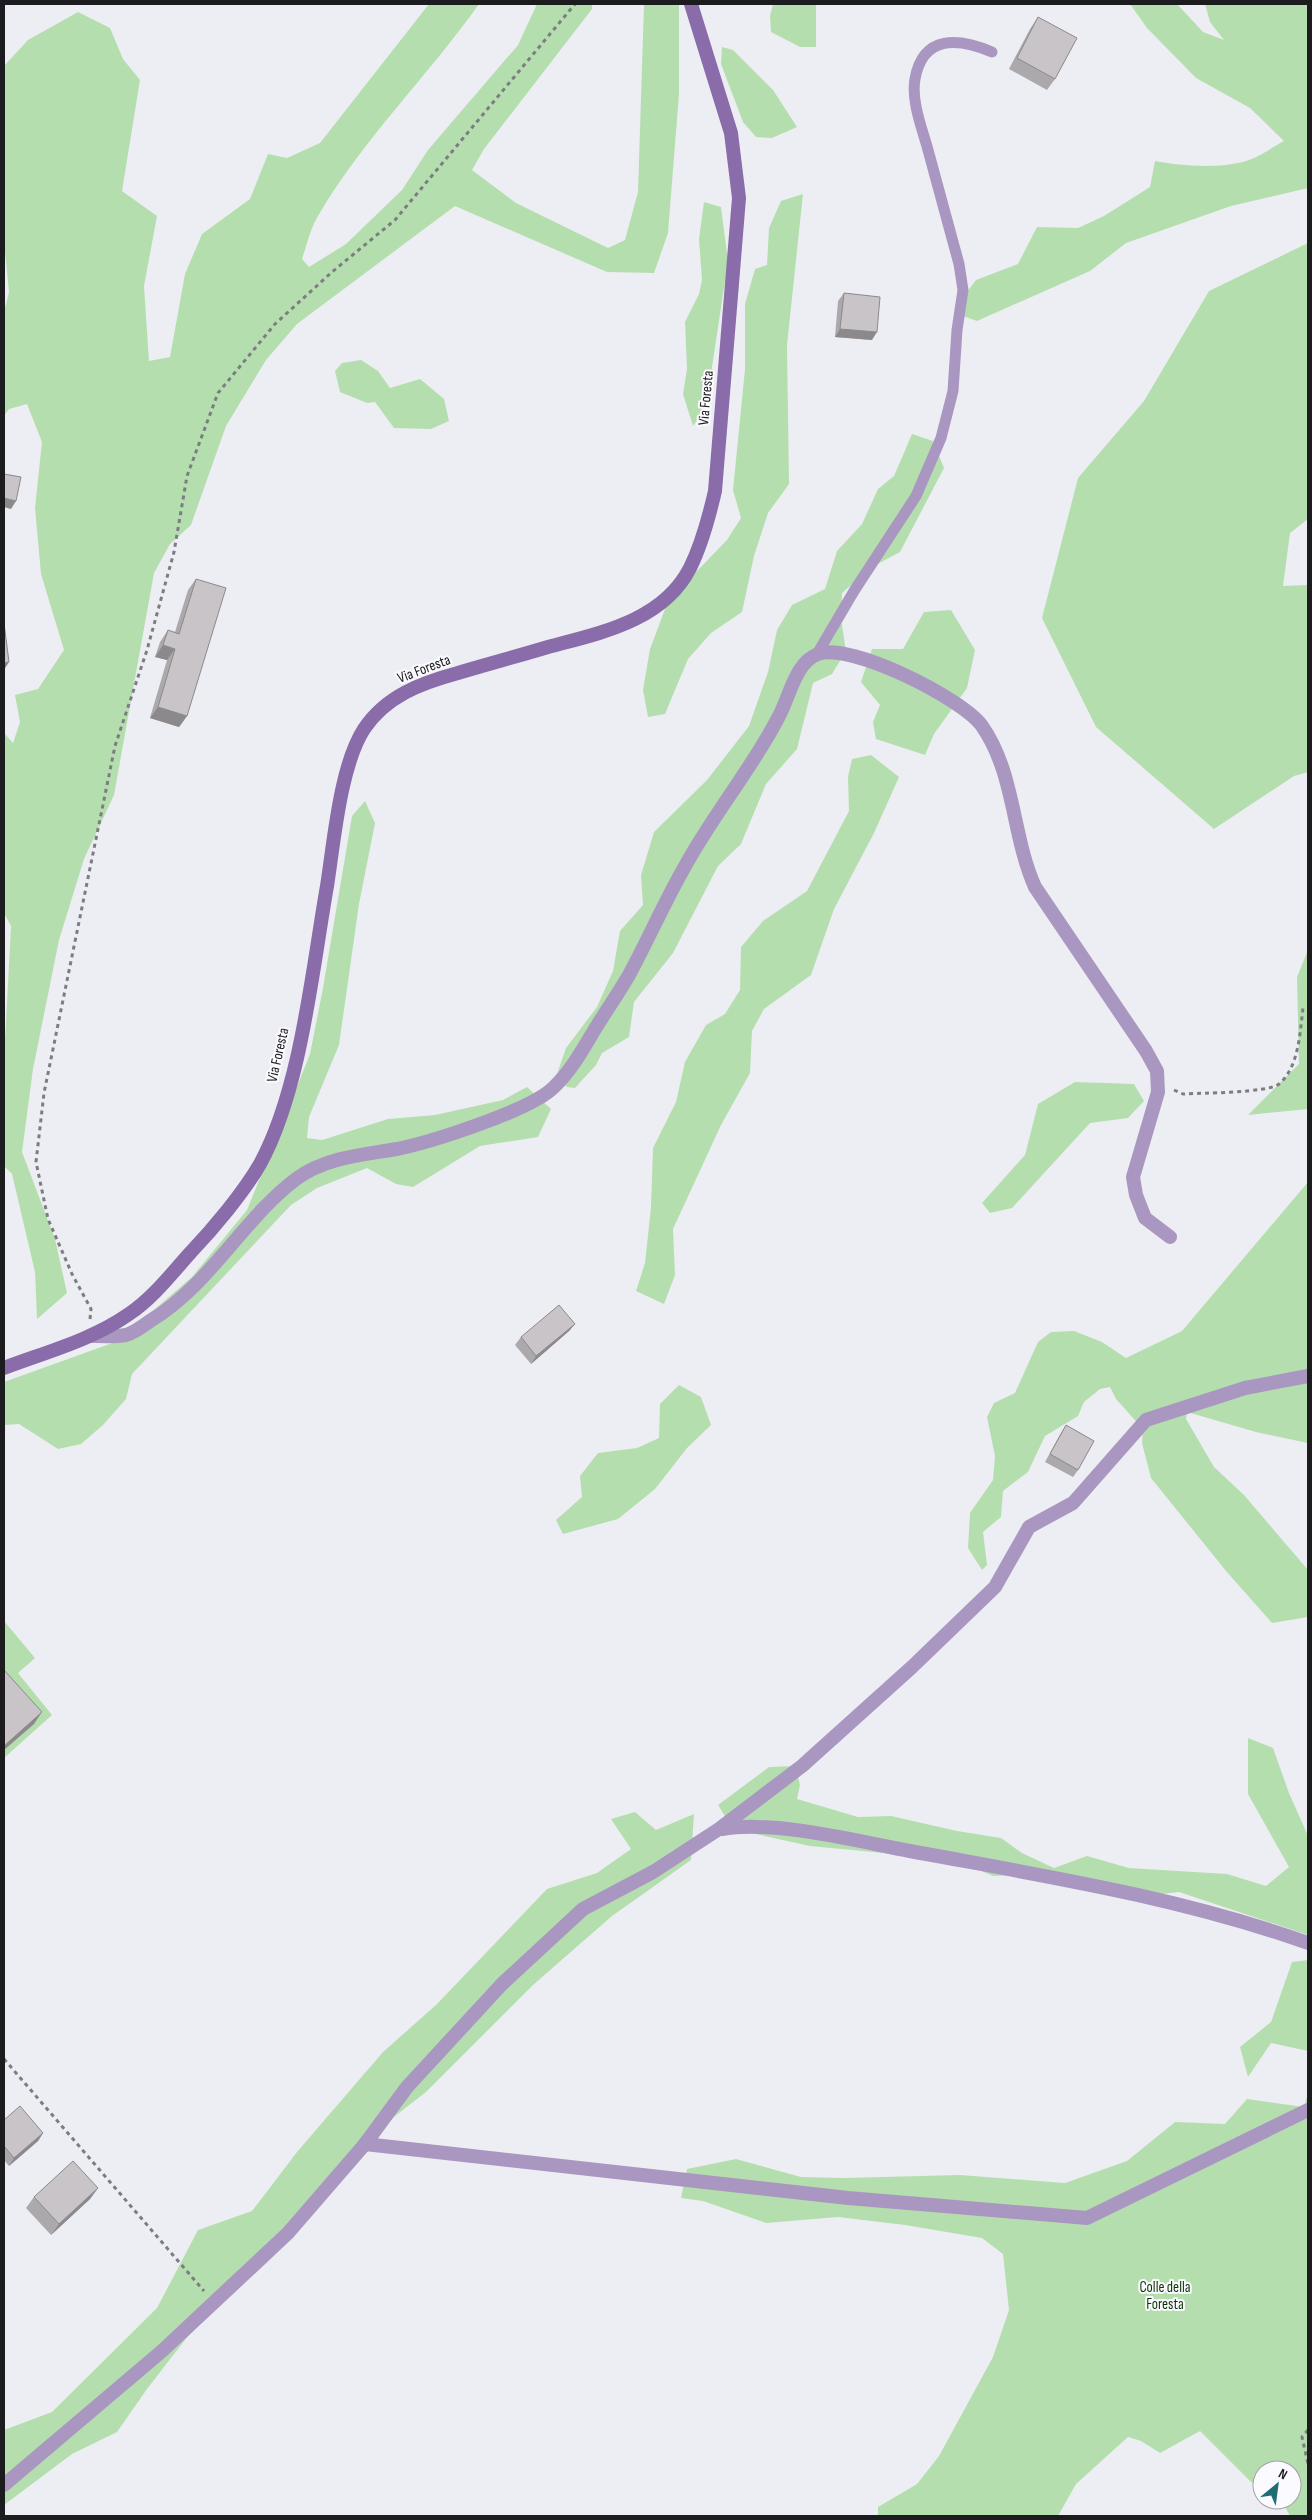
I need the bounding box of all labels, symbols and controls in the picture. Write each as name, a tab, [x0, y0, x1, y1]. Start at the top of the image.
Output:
street label: Via Foresta	[694, 369, 718, 426]
street label: Via Foresta	[395, 650, 453, 688]
street label: Via Foresta	[263, 1026, 294, 1084]
park label: Colle della Foresta	[1139, 2278, 1191, 2314]
north arrow	[1252, 2460, 1302, 2510]
text: N	[1276, 2465, 1290, 2483]

